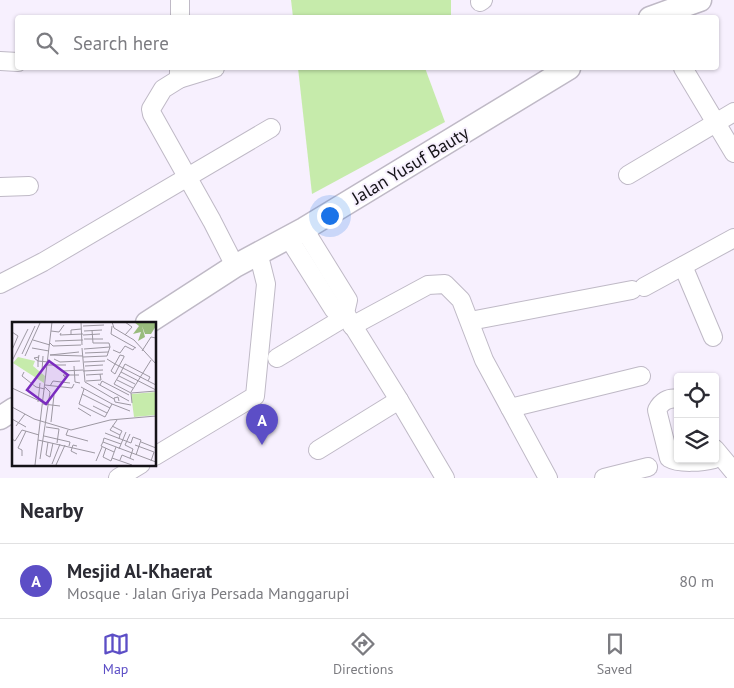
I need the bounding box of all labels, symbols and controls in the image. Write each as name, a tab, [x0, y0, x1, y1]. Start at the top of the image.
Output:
search box	[15, 15, 719, 70]
icon: search	[33, 29, 61, 57]
text: Search here	[73, 31, 169, 55]
street label: Jalan Yusuf Bauty	[346, 121, 473, 209]
your location	[317, 203, 343, 229]
inset map	[12, 322, 156, 466]
map controls	[674, 373, 719, 463]
button: locate	[674, 373, 719, 418]
pin: A	[246, 404, 278, 445]
button: layers	[674, 418, 719, 463]
text: Nearby	[20, 497, 83, 524]
text: Mesjid Al-Khaerat	[67, 559, 212, 583]
text: A	[31, 571, 41, 591]
text: 80 m	[679, 571, 714, 591]
text: Mosque · Jalan Griya Persada Manggarupi	[67, 583, 349, 603]
tab: Map	[102, 630, 130, 678]
tab: Directions	[333, 630, 393, 678]
tab: Saved	[597, 630, 632, 678]

